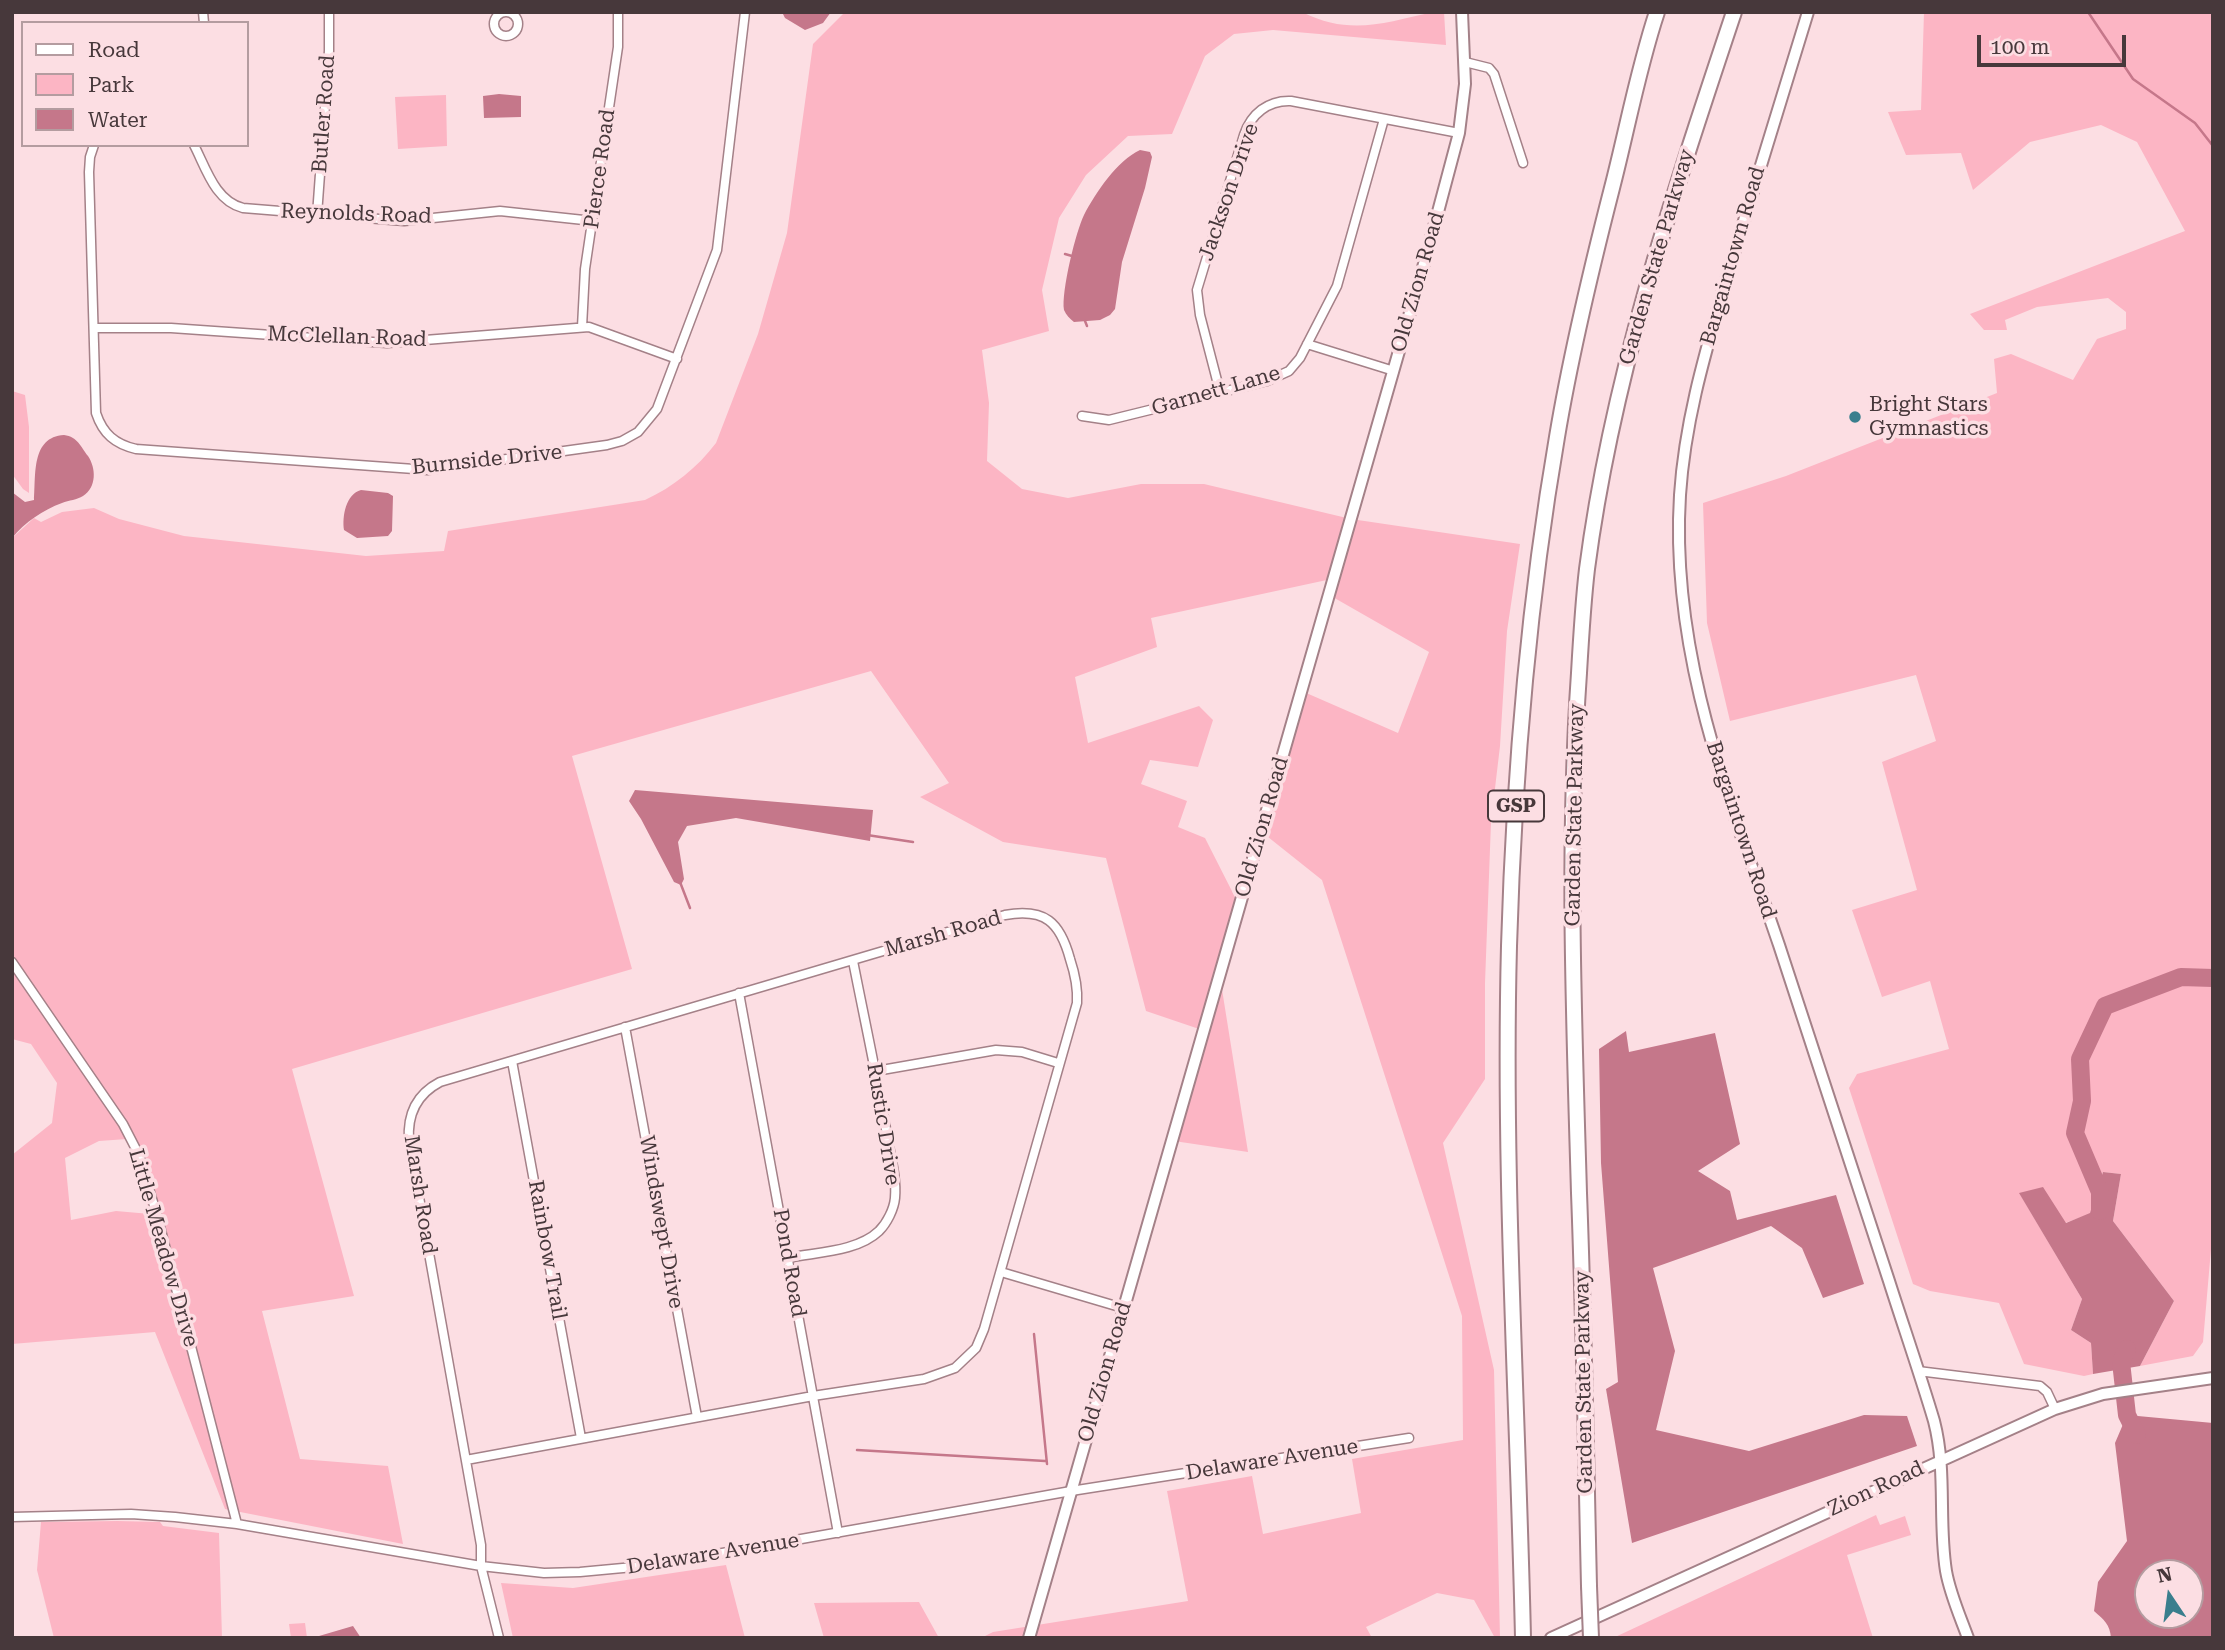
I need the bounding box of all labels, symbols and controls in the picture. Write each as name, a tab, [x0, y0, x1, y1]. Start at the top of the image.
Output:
legend	[21, 21, 248, 147]
scale bar	[1980, 21, 2129, 65]
text: 100 m	[1990, 35, 2050, 59]
text: Road	[88, 38, 140, 62]
street label: Butler Road	[307, 54, 341, 174]
text: Park	[88, 73, 134, 97]
text: Water	[88, 108, 147, 132]
street label: Pierce Road	[579, 108, 621, 230]
street label: Jackson Drive	[1194, 120, 1264, 264]
street label: Garden State Parkway	[1614, 146, 1700, 368]
street label: Bargaintown Road	[1695, 164, 1771, 348]
street label: Reynolds Road	[280, 199, 432, 229]
street label: Old Zion Road	[1386, 209, 1450, 355]
street label: McClellan Road	[267, 322, 427, 352]
street label: Garnett Lane	[1149, 361, 1283, 421]
place label: Bright Stars Gymnastics	[1869, 392, 1988, 442]
marker: Bright Stars Gymnastics	[1847, 409, 1863, 425]
street label: Burnside Drive	[411, 440, 563, 480]
street label: Garden State Parkway	[1560, 703, 1590, 927]
street label: Bargaintown Road	[1700, 738, 1782, 922]
street label: Old Zion Road	[1230, 754, 1294, 900]
road number: GSP	[1488, 790, 1544, 821]
street label: Marsh Road	[882, 905, 1004, 963]
street label: Rustic Drive	[861, 1061, 905, 1187]
street label: Marsh Road	[398, 1134, 442, 1256]
street label: Windswept Drive	[633, 1134, 689, 1310]
street label: Little Meadow Drive	[123, 1146, 203, 1350]
street label: Rainbow Trail	[522, 1178, 572, 1322]
street label: Pond Road	[767, 1207, 811, 1319]
street label: Garden State Parkway	[1569, 1270, 1599, 1494]
street label: Old Zion Road	[1073, 1299, 1137, 1445]
street label: Delaware Avenue	[1184, 1434, 1360, 1486]
street label: Zion Road	[1824, 1456, 1928, 1522]
street label: Delaware Avenue	[625, 1528, 801, 1580]
north arrow	[2134, 1559, 2204, 1629]
text: N	[2155, 1562, 2174, 1588]

